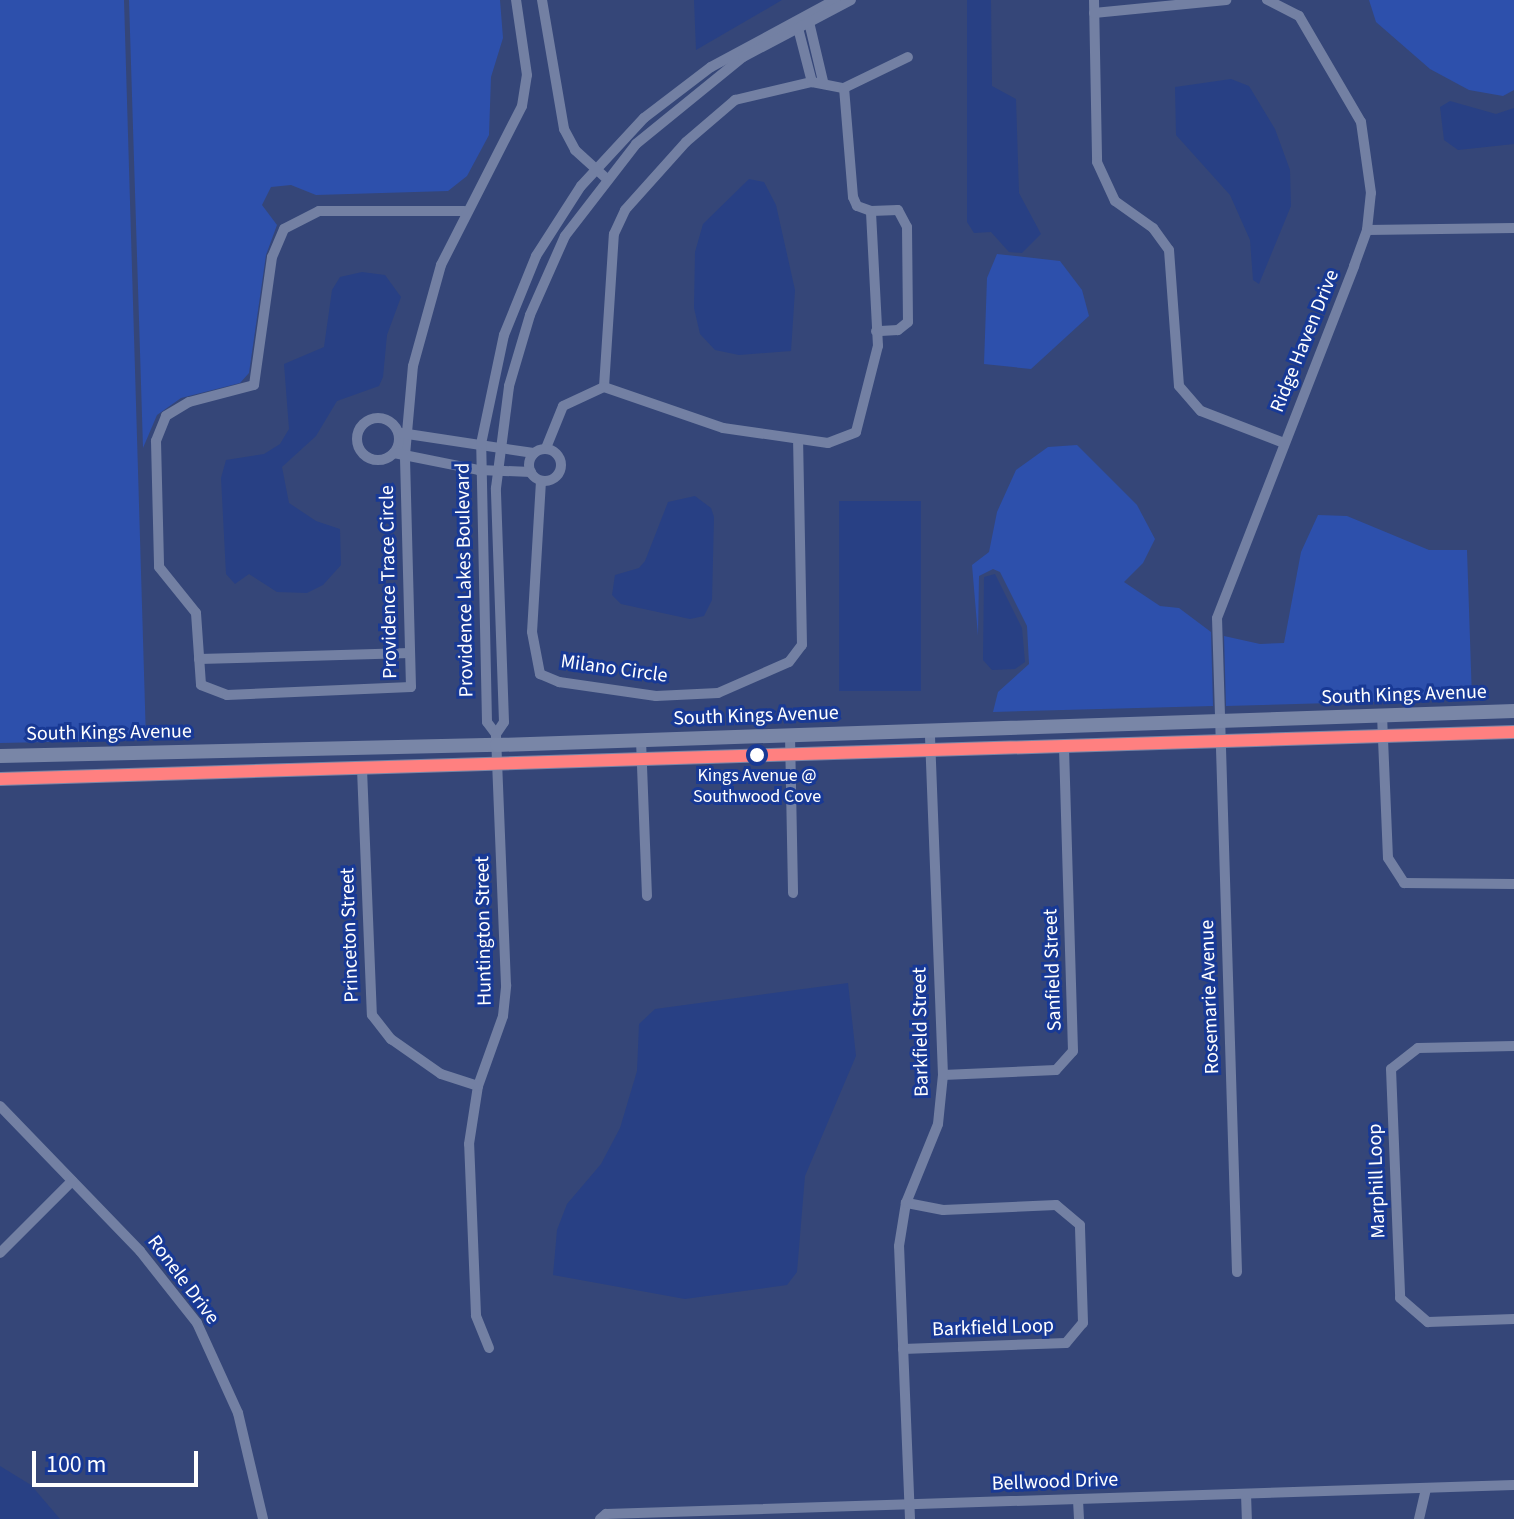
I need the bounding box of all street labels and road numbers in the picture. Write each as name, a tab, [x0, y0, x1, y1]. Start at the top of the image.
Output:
street label: Ridge Haven Drive	[1265, 266, 1345, 416]
street label: Providence Lakes Boulevard	[451, 462, 479, 698]
street label: Providence Trace Circle	[375, 485, 403, 679]
street label: Milano Circle	[559, 650, 669, 688]
street label: South Kings Avenue	[1321, 680, 1487, 710]
street label: South Kings Avenue	[673, 701, 839, 731]
street label: South Kings Avenue	[26, 720, 192, 746]
street label: Huntington Street	[471, 856, 497, 1006]
street label: Princeton Street	[336, 867, 364, 1003]
street label: Sanfield Street	[1039, 908, 1067, 1032]
street label: Rosemarie Avenue	[1195, 919, 1225, 1075]
street label: Barkfield Street	[908, 967, 934, 1097]
street label: Marphill Loop	[1363, 1123, 1391, 1239]
street label: Ronele Drive	[142, 1231, 224, 1329]
street label: Barkfield Loop	[932, 1314, 1054, 1342]
street label: Bellwood Drive	[991, 1468, 1119, 1496]

